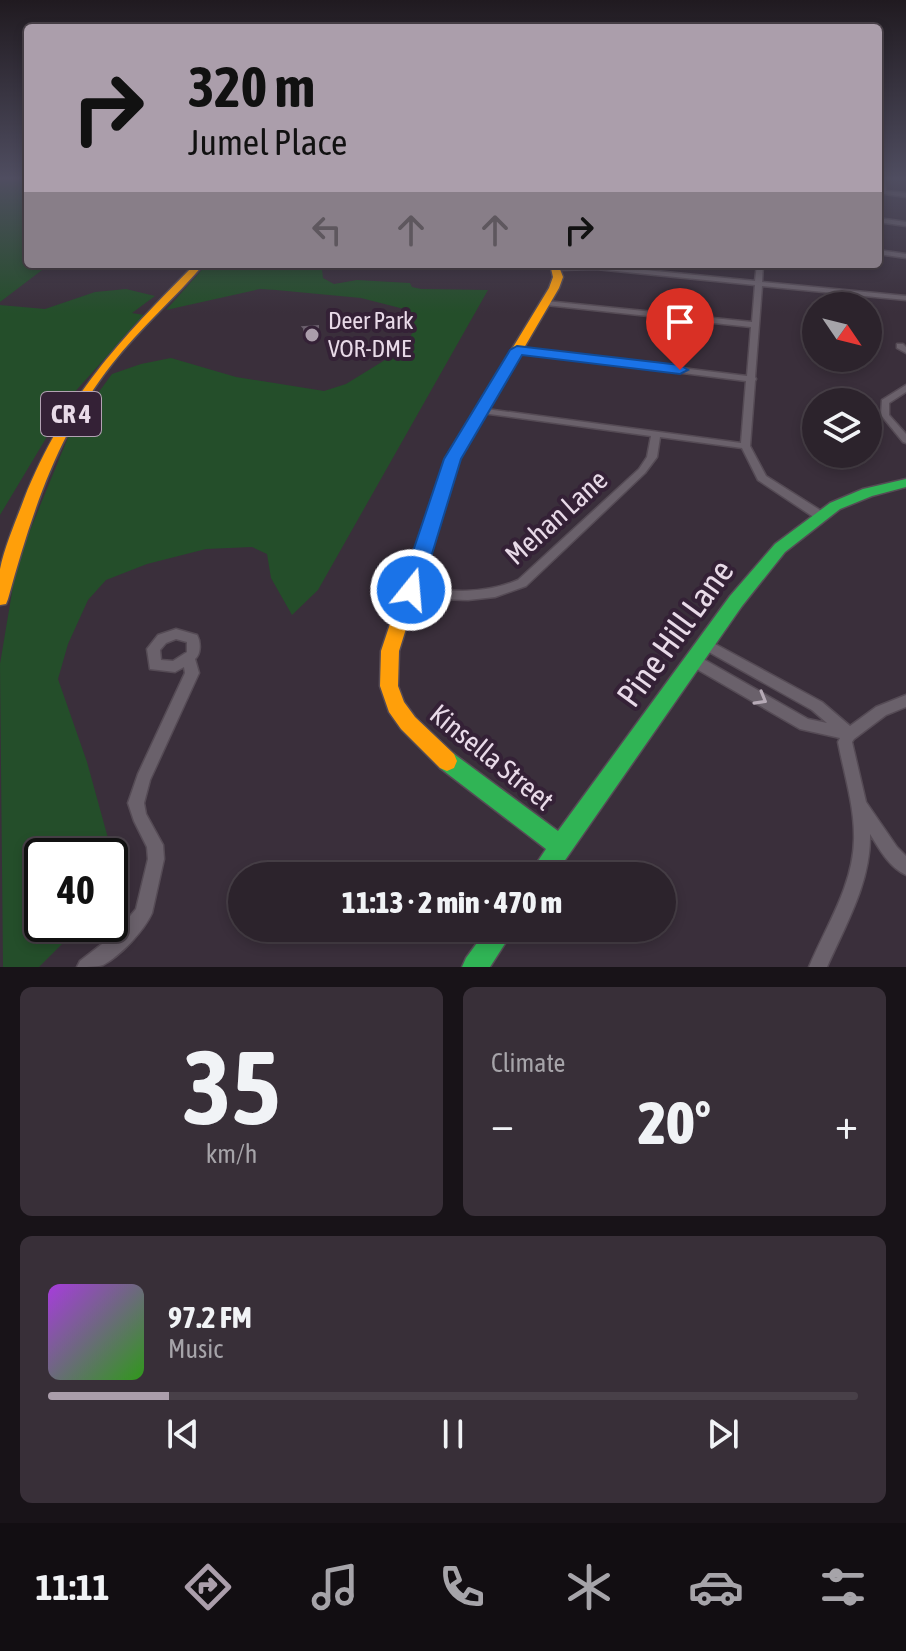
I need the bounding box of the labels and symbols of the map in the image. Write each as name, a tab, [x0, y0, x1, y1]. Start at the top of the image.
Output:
pin	[646, 288, 714, 370]
north arrow	[802, 292, 882, 372]
place label: Deer Park VOR-DME	[328, 307, 414, 362]
marker: Deer Park VOR-DME	[303, 326, 321, 344]
road number: CR 4	[41, 392, 101, 436]
street label: Mehan Lane	[499, 463, 613, 571]
position arrow	[369, 548, 453, 632]
street label: Pine Hill Lane	[608, 552, 741, 714]
one-way arrow	[752, 690, 767, 705]
street label: Kinsella Street	[424, 698, 560, 816]
speed limit sign: 40	[24, 838, 128, 942]

